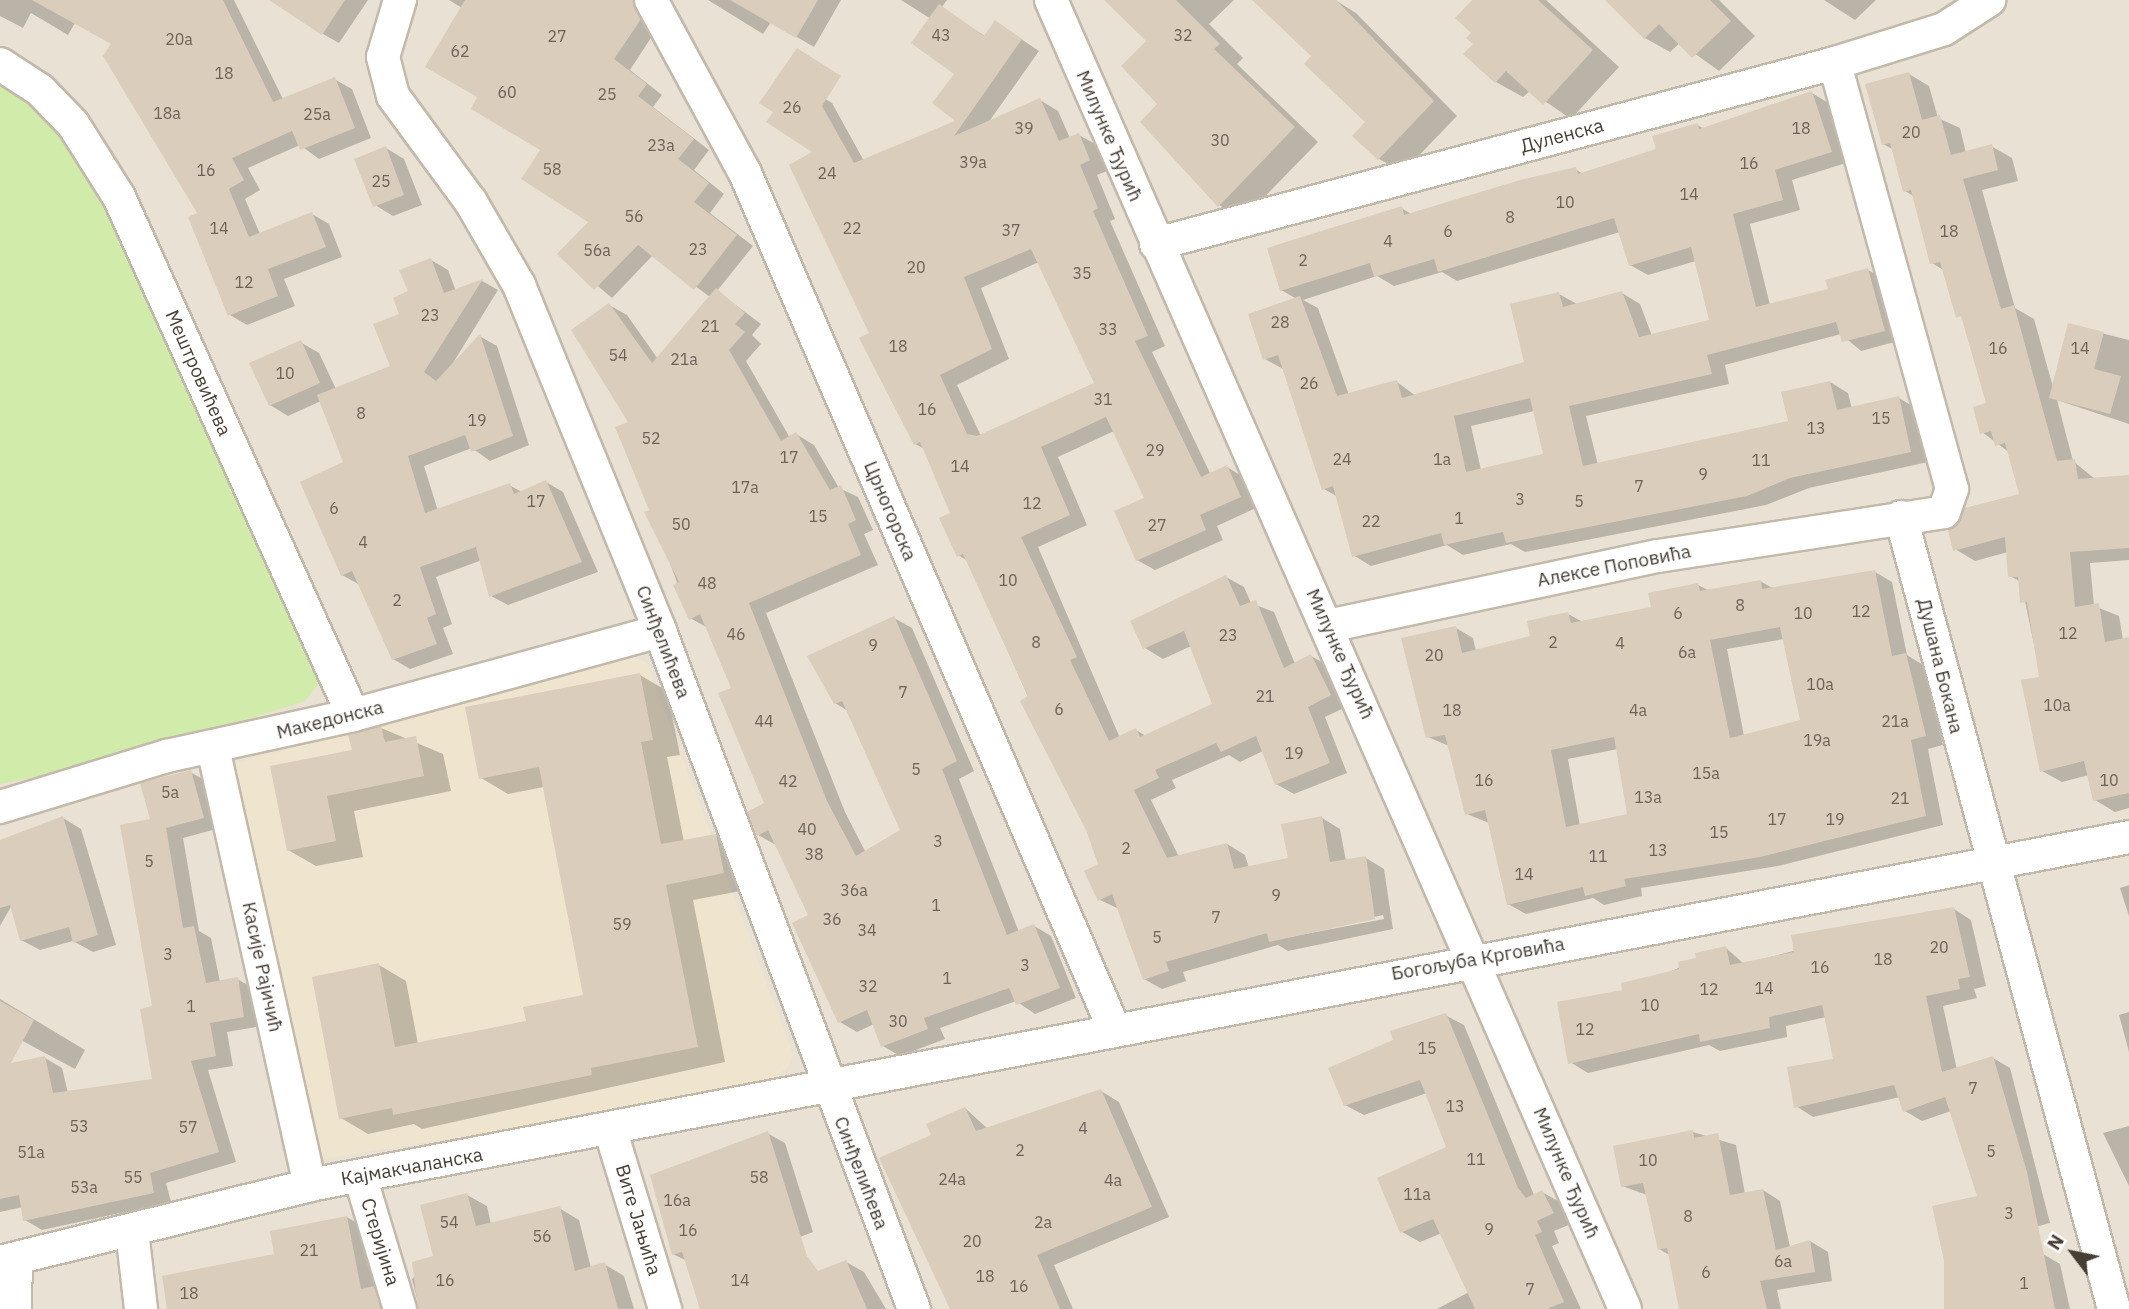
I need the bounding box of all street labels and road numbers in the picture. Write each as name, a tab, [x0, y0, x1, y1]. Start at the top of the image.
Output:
street label: Милунке Ђурић	[1071, 67, 1147, 205]
street label: Дуленска	[1518, 114, 1606, 158]
street label: Мештровићева	[160, 307, 236, 439]
street label: Црногорска	[859, 458, 921, 564]
street label: Алексе Поповића	[1535, 540, 1693, 592]
street label: Синђелићева	[631, 582, 695, 702]
street label: Милунке Ђурић	[1301, 585, 1379, 723]
street label: Душана Бокана	[1912, 596, 1968, 736]
street label: Македонска	[274, 696, 386, 744]
street label: Касије Рајичић	[237, 900, 287, 1034]
street label: Богољуба Крговића	[1389, 933, 1567, 985]
street label: Милунке Ђурић	[1528, 1104, 1604, 1242]
street label: Синђелићева	[829, 1113, 893, 1233]
street label: Кајмакчаланска	[339, 1143, 485, 1191]
street label: Вите Јањића	[610, 1162, 666, 1278]
street label: Стеријина	[356, 1195, 404, 1289]

